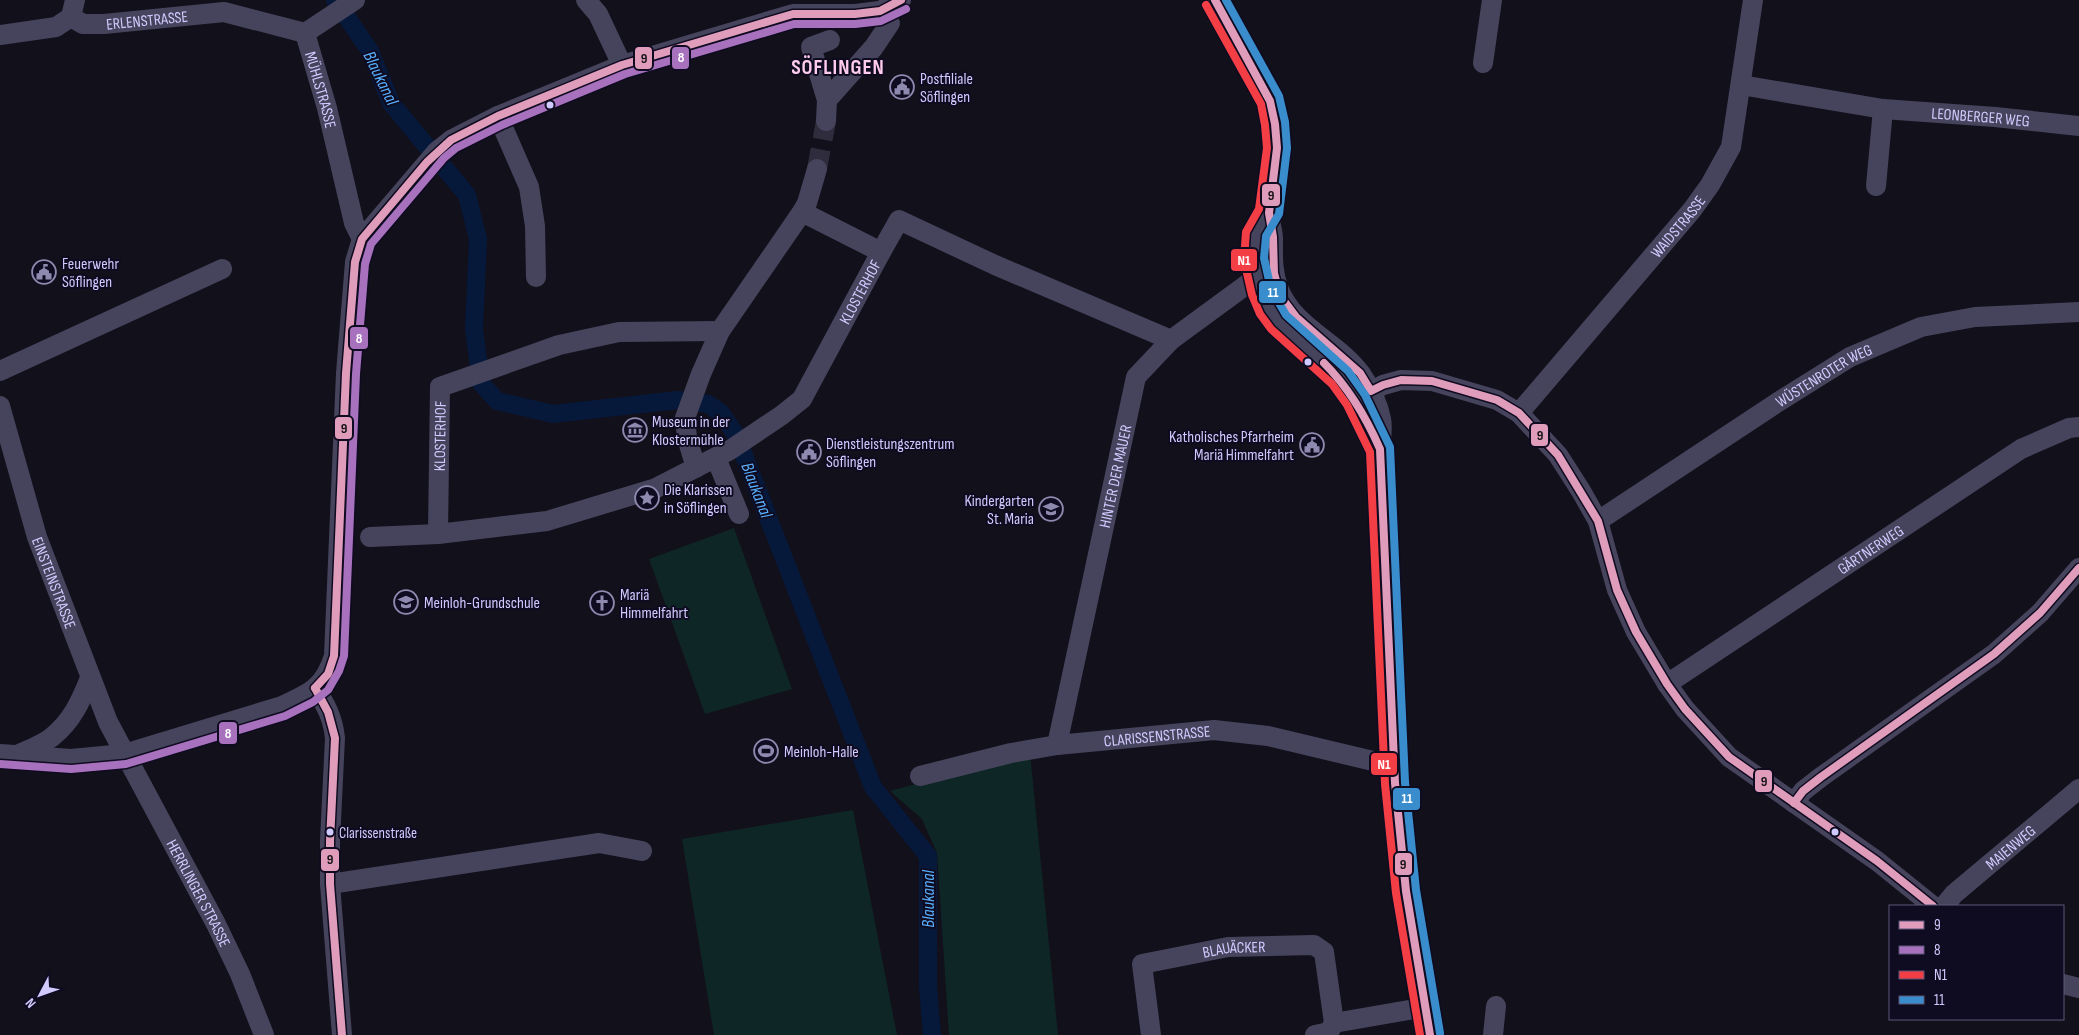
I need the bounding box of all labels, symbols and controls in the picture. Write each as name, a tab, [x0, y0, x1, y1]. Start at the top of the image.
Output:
street label: ERLENSTRASSE	[105, 8, 189, 35]
line badge: 9	[634, 46, 653, 70]
line badge: 8	[671, 46, 690, 70]
water label: Blaukanal	[358, 48, 403, 109]
text: 8	[678, 49, 685, 66]
street label: MÜHLSTRASSE	[300, 50, 339, 130]
text: 9	[641, 50, 648, 67]
district label: SÖFLINGEN	[791, 55, 885, 80]
place label: Postfiliale Söflingen	[920, 70, 973, 107]
public building icon: Postfiliale Söflingen	[889, 74, 915, 100]
unlabelled marker	[545, 100, 555, 110]
street label: LEONBERGER WEG	[1931, 104, 2031, 132]
line badge: 9	[1261, 183, 1281, 207]
text: 9	[1268, 187, 1275, 204]
street label: WAIDSTRASSE	[1647, 192, 1710, 262]
line badge: N1	[1230, 248, 1258, 272]
text: N1	[1238, 252, 1251, 269]
place label: Feuerwehr Söflingen	[62, 255, 119, 292]
street label: KLOSTERHOF	[836, 257, 886, 328]
public building icon: Feuerwehr Söflingen	[31, 259, 57, 285]
line badge: 11	[1258, 280, 1287, 304]
text: 11	[1268, 284, 1279, 301]
line badge: 8	[349, 326, 369, 350]
text: 8	[356, 330, 363, 347]
street label: WÜSTENROTER WEG	[1773, 341, 1875, 412]
unlabelled marker	[1303, 357, 1313, 367]
street label: KLOSTERHOF	[431, 401, 451, 471]
place label: Museum in der Klostermühle	[652, 413, 730, 450]
line badge: 9	[334, 416, 353, 440]
museum icon: Museum in der Klostermühle	[622, 417, 648, 443]
text: 9	[341, 420, 348, 437]
street label: HINTER DER MAUER	[1096, 423, 1137, 530]
line badge: 9	[1530, 423, 1549, 447]
text: 9	[1537, 427, 1544, 444]
place label: Katholisches Pfarrheim Mariä Himmelfahrt	[1169, 428, 1294, 465]
public building icon: Katholisches Pfarrheim Mariä Himmelfahrt	[1299, 432, 1325, 458]
place label: Dienstleistungszentrum Söflingen	[826, 435, 955, 472]
public building icon: Dienstleistungszentrum Söflingen	[796, 439, 822, 465]
water label: Blaukanal	[736, 460, 777, 522]
place label: Die Klarissen in Söflingen	[664, 481, 732, 518]
place icon: Die Klarissen in Söflingen	[634, 485, 660, 511]
place label: Kindergarten St. Maria	[964, 492, 1034, 529]
school or university icon: Kindergarten St. Maria	[1038, 496, 1064, 522]
street label: GÄRTNERWEG	[1834, 522, 1908, 579]
street label: EINSTEINSTRASSE	[27, 535, 79, 632]
place label: Mariä Himmelfahrt	[620, 586, 688, 623]
school or university icon: Meinloh-Grundschule	[393, 589, 419, 615]
church icon: Mariä Himmelfahrt	[589, 590, 615, 616]
place label: Meinloh-Grundschule	[424, 594, 540, 613]
line badge: 8	[218, 721, 238, 745]
street label: CLARISSENSTRASSE	[1103, 722, 1211, 751]
text: 8	[225, 725, 232, 742]
sports icon: Meinloh-Halle	[753, 738, 779, 764]
place label: Meinloh-Halle	[784, 743, 859, 762]
line badge: N1	[1370, 752, 1398, 776]
text: N1	[1378, 756, 1391, 773]
line badge: 9	[1754, 769, 1773, 793]
text: 9	[1761, 773, 1768, 790]
line badge: 11	[1392, 787, 1421, 811]
text: 11	[1402, 790, 1413, 807]
street label: MAIENWEG	[1982, 822, 2040, 874]
place label: Clarissenstraße	[339, 824, 417, 843]
marker: Clarissenstraße	[325, 827, 335, 837]
unlabelled marker	[1830, 827, 1840, 837]
street label: HERRLINGER STRASSE	[162, 837, 234, 950]
line badge: 9	[320, 848, 340, 872]
text: 9	[327, 851, 334, 868]
line badge: 9	[1394, 852, 1413, 876]
text: 9	[1400, 856, 1407, 873]
water label: Blaukanal	[918, 869, 939, 928]
legend	[1889, 905, 2064, 1020]
text: 9	[1934, 916, 1941, 935]
street label: BLAUÄCKER	[1201, 938, 1266, 963]
text: 8	[1934, 941, 1941, 960]
text: N1	[1934, 966, 1948, 985]
north arrow	[15, 970, 65, 1020]
text: 11	[1934, 991, 1945, 1010]
text: N	[22, 995, 39, 1012]

